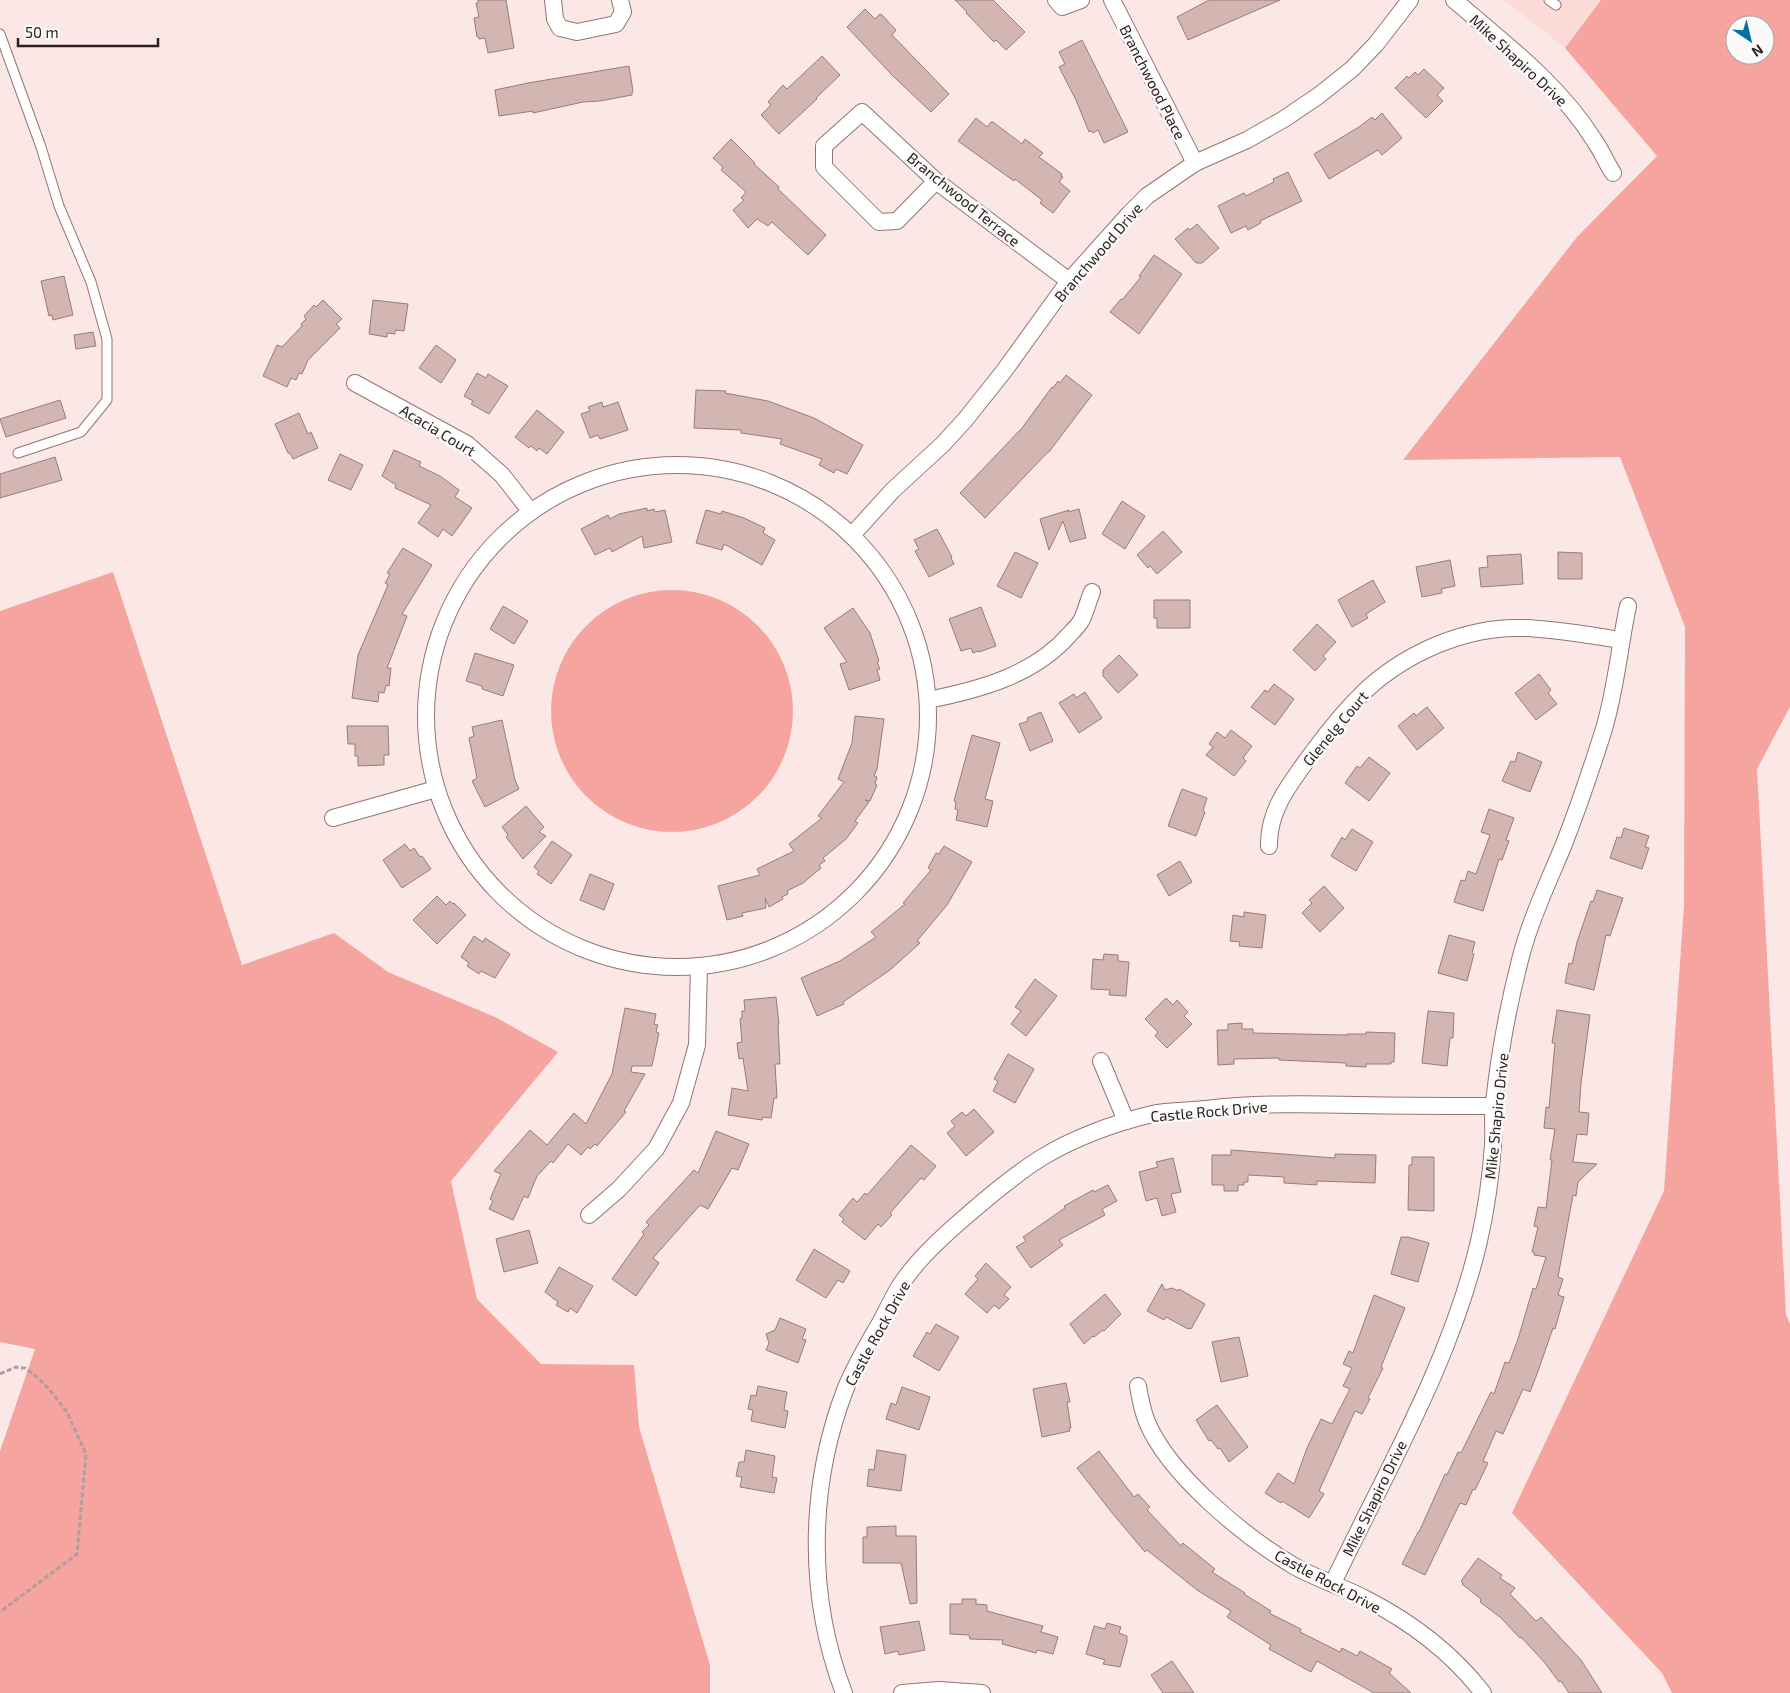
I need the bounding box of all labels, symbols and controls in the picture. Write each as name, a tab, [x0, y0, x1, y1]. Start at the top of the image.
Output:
street label: Mike Shapiro Drive	[1467, 10, 1571, 110]
scale bar	[18, 15, 158, 47]
north arrow	[1725, 15, 1775, 65]
street label: Branchwood Place	[1116, 22, 1190, 142]
text: 50 m	[25, 23, 59, 41]
text: N	[1749, 41, 1767, 61]
street label: Branchwood Terrace	[904, 148, 1024, 250]
street label: Branchwood Drive	[1050, 199, 1146, 305]
street label: Acacia Court	[397, 400, 479, 460]
street label: Glenelg Court	[1298, 687, 1372, 769]
street label: Mike Shapiro Drive	[1480, 1052, 1512, 1180]
street label: Castle Rock Drive	[1150, 1097, 1268, 1125]
street label: Castle Rock Drive	[841, 1277, 913, 1389]
street label: Mike Shapiro Drive	[1338, 1437, 1410, 1559]
street label: Castle Rock Drive	[1272, 1545, 1384, 1617]

